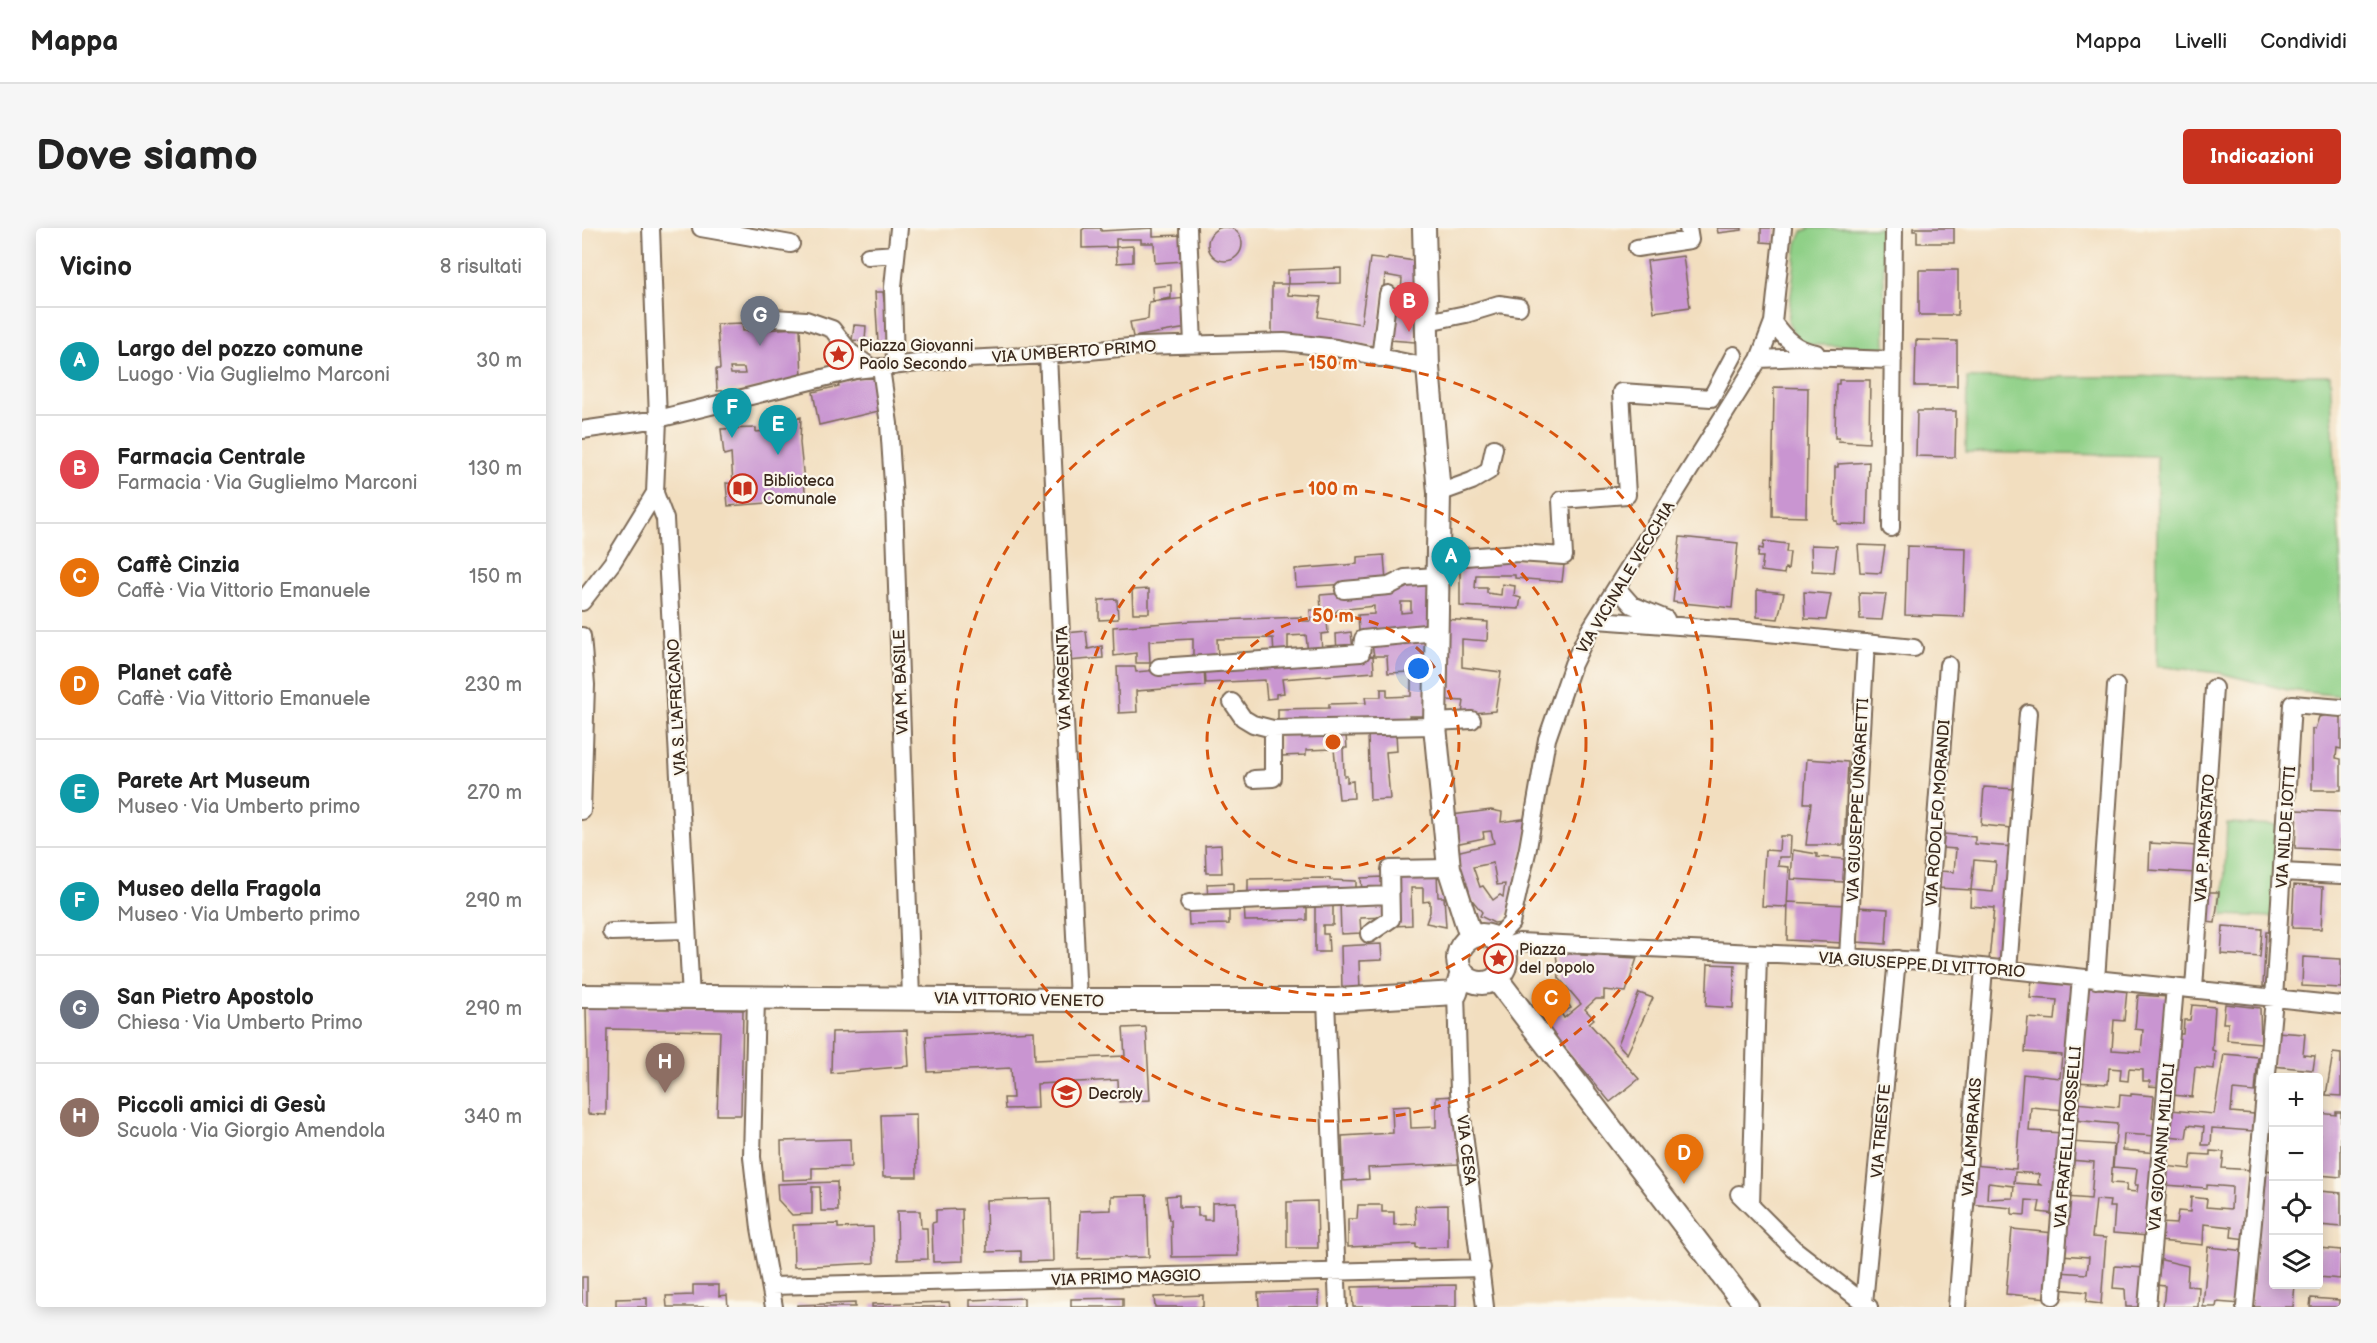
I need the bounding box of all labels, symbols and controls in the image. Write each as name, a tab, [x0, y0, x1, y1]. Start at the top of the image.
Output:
text: Mappa	[30, 25, 118, 58]
text: Mappa	[2075, 29, 2141, 54]
text: Livelli	[2174, 29, 2227, 54]
text: Condividi	[2260, 29, 2347, 54]
button: Indicazioni	[2183, 129, 2341, 184]
text: Dove siamo	[36, 131, 258, 182]
text: Vicino	[60, 252, 132, 283]
text: 8 risultati	[440, 255, 522, 279]
pin: B	[1390, 282, 1428, 332]
pin: G	[740, 296, 780, 346]
text: Largo del pozzo comune	[117, 336, 363, 363]
place label: Piazza Giovanni Paolo Secondo	[859, 337, 973, 374]
street label: VIA UMBERTO PRIMO	[991, 337, 1157, 368]
place icon: Piazza Giovanni Paolo Secondo	[822, 338, 854, 370]
text: A	[73, 349, 86, 373]
text: 30 m	[476, 349, 522, 373]
text: 150 m	[1308, 353, 1358, 374]
text: Luogo · Via Guglielmo Marconi	[117, 363, 390, 387]
pin: F	[712, 388, 752, 438]
pin: E	[758, 406, 798, 455]
text: Farmacia Centrale	[117, 444, 305, 471]
text: B	[72, 457, 87, 481]
text: 130 m	[468, 457, 522, 481]
text: Farmacia · Via Guglielmo Marconi	[117, 471, 417, 495]
place label: Biblioteca Comunale	[763, 472, 837, 509]
library icon: Biblioteca Comunale	[726, 473, 758, 505]
text: 100 m	[1308, 479, 1358, 500]
street label: VIA VICINALE VECCHIA	[1573, 498, 1679, 657]
pin: A	[1432, 538, 1470, 587]
text: Caffè Cinzia	[117, 552, 240, 579]
text: C	[72, 565, 87, 589]
text: 150 m	[469, 565, 522, 589]
text: Caffè · Via Vittorio Emanuele	[117, 579, 370, 603]
text: 50 m	[1312, 606, 1354, 627]
street label: VIA MAGENTA	[1053, 625, 1076, 730]
street label: VIA M. BASILE	[890, 629, 913, 735]
street label: VIA S. L'AFRICANO	[664, 638, 691, 776]
your location	[1404, 654, 1433, 683]
text: Planet cafè	[117, 660, 232, 687]
text: D	[73, 673, 86, 697]
text: 230 m	[465, 673, 522, 697]
text: Caffè · Via Vittorio Emanuele	[117, 687, 370, 711]
street label: VIA GIUSEPPE UNGARETTI	[1844, 698, 1873, 903]
street label: VIA RODOLFO MORANDI	[1922, 719, 1955, 907]
centre of rings	[1323, 732, 1343, 752]
street label: VIA NILDE IOTTI	[2273, 765, 2300, 889]
text: Parete Art Museum	[117, 768, 310, 795]
street label: VIA P. IMPASTATO	[2192, 773, 2219, 903]
text: E	[73, 781, 86, 805]
text: 270 m	[467, 781, 522, 805]
text: Museo · Via Umberto primo	[117, 795, 360, 819]
text: Museo della Fragola	[117, 876, 321, 903]
text: F	[73, 889, 86, 913]
text: 290 m	[465, 889, 522, 913]
text: Museo · Via Umberto primo	[117, 903, 360, 927]
place label: Piazza del popolo	[1519, 941, 1595, 978]
place icon: Piazza del popolo	[1482, 942, 1514, 974]
street label: VIA GIUSEPPE DI VITTORIO	[1818, 949, 2026, 982]
pin: C	[1532, 980, 1570, 1029]
text: San Pietro Apostolo	[117, 984, 314, 1011]
street label: VIA VITTORIO VENETO	[934, 990, 1104, 1011]
text: G	[72, 997, 87, 1021]
text: 290 m	[465, 997, 522, 1021]
text: Chiesa · Via Umberto Primo	[117, 1011, 363, 1035]
pin: H	[646, 1044, 685, 1093]
street label: VIA FRATELLI ROSSELLI	[2051, 1045, 2086, 1229]
street label: VIA GIOVANNI MILIOLI	[2146, 1062, 2179, 1232]
map controls	[2269, 1073, 2323, 1289]
button: +	[2269, 1073, 2323, 1127]
school or university icon: Decroly	[1051, 1077, 1083, 1109]
street label: VIA LAMBRAKIS	[1959, 1077, 1986, 1197]
street label: VIA TRIESTE	[1868, 1083, 1895, 1179]
place label: Decroly	[1088, 1085, 1144, 1104]
text: Piccoli amici di Gesù	[117, 1092, 326, 1119]
text: H	[72, 1105, 87, 1129]
text: 340 m	[464, 1105, 522, 1129]
street label: VIA CESA	[1452, 1114, 1479, 1186]
text: Scuola · Via Giorgio Amendola	[117, 1119, 385, 1143]
button: −	[2269, 1127, 2323, 1181]
pin: D	[1664, 1134, 1704, 1184]
button: locate	[2269, 1181, 2323, 1235]
button: layers	[2269, 1235, 2323, 1289]
street label: VIA PRIMO MAGGIO	[1051, 1266, 1201, 1291]

